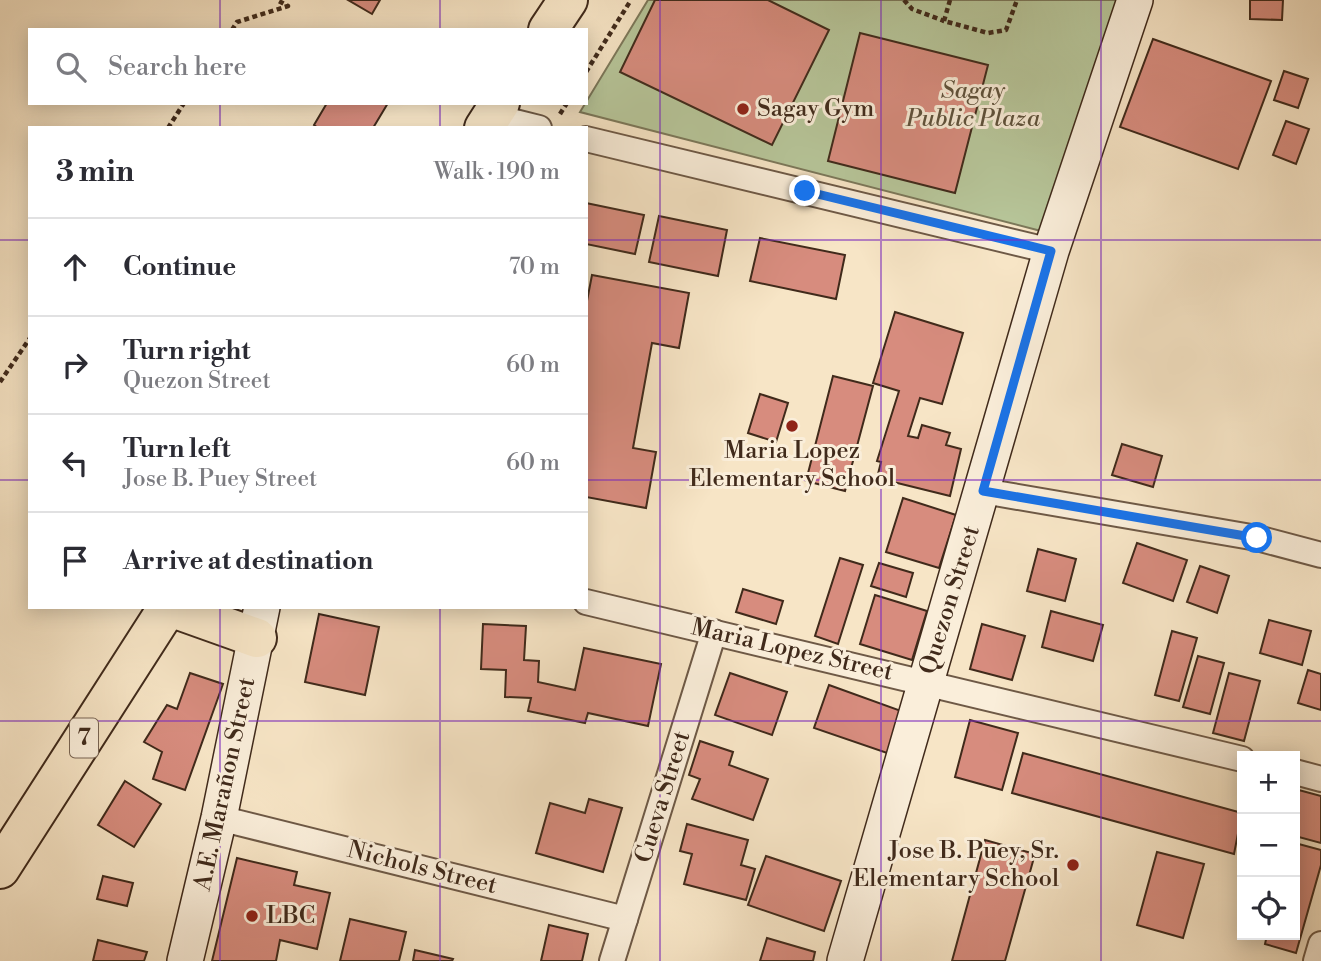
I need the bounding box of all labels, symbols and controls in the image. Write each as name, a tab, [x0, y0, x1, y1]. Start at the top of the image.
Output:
search box	[28, 28, 588, 105]
icon: search	[52, 48, 90, 86]
text: Search here	[108, 51, 247, 83]
park label: Sagay Public Plaza	[905, 76, 1041, 134]
place label: Sagay Gym	[757, 94, 874, 124]
marker: Sagay Gym	[735, 101, 751, 117]
text: 3 min	[56, 153, 134, 191]
text: Walk · 190 m	[434, 158, 560, 186]
route end	[789, 175, 820, 206]
icon: ahead	[56, 248, 94, 286]
text: Continue	[123, 251, 236, 283]
text: 70 m	[509, 253, 560, 281]
text: Turn right	[123, 335, 251, 367]
icon: right	[56, 346, 94, 384]
text: 60 m	[506, 351, 560, 379]
text: Quezon Street	[123, 367, 271, 395]
marker: Maria Lopez Elementary School	[784, 418, 800, 434]
text: Turn left	[123, 433, 231, 465]
place label: Maria Lopez Elementary School	[689, 436, 895, 494]
icon: left	[56, 444, 94, 482]
text: 60 m	[506, 449, 560, 477]
text: Jose B. Puey Street	[123, 465, 317, 493]
street label: Quezon Street	[913, 521, 987, 678]
route start	[1241, 522, 1272, 553]
icon: arrive	[56, 542, 94, 580]
text: Arrive at destination	[123, 545, 373, 577]
street label: Maria Lopez Street	[688, 612, 896, 688]
street label: A.E. Marañon Street	[188, 674, 262, 894]
road number: 7	[70, 718, 98, 758]
street label: Cueva Street	[629, 727, 697, 867]
map controls	[1237, 751, 1300, 940]
button: +	[1237, 751, 1300, 814]
button: −	[1237, 814, 1300, 877]
street label: Nichols Street	[344, 835, 500, 901]
place label: Jose B. Puey, Sr. Elementary School	[853, 836, 1059, 894]
marker: Jose B. Puey, Sr. Elementary School	[1065, 857, 1081, 873]
button: locate	[1237, 877, 1300, 940]
place label: LBC	[266, 901, 315, 931]
marker: LBC	[244, 908, 260, 924]

